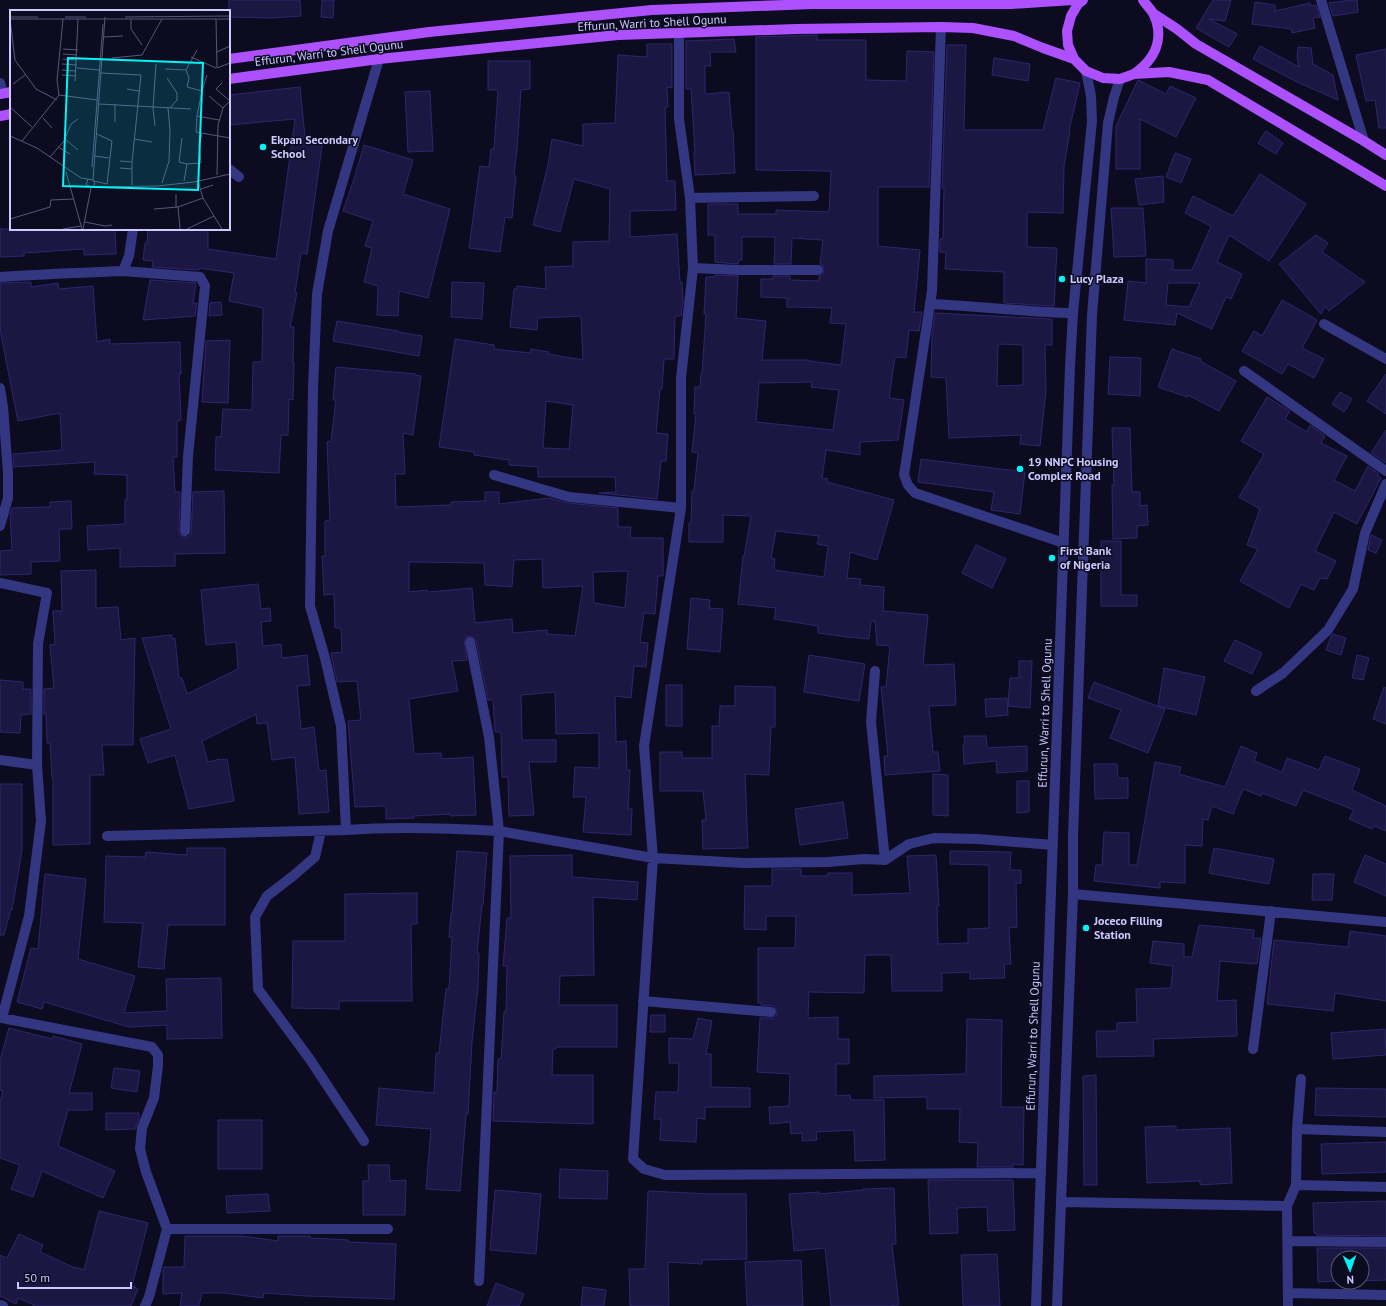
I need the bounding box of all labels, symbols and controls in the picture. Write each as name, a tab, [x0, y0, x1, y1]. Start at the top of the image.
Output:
inset map	[10, 10, 230, 230]
street label: Effurun, Warri to Shell Ogunu	[577, 11, 727, 34]
street label: Effurun, Warri to Shell Ogunu	[254, 36, 404, 69]
place label: Ekpan Secondary School	[271, 132, 358, 161]
marker: Ekpan Secondary School	[258, 142, 268, 152]
place label: Lucy Plaza	[1070, 271, 1124, 286]
marker: Lucy Plaza	[1057, 274, 1067, 284]
place label: 19 NNPC Housing Complex Road	[1028, 454, 1118, 483]
marker: 19 NNPC Housing Complex Road	[1015, 464, 1025, 474]
place label: First Bank of Nigeria	[1060, 543, 1111, 572]
marker: First Bank of Nigeria	[1047, 553, 1057, 563]
street label: Effurun, Warri to Shell Ogunu	[1034, 638, 1055, 788]
place label: Joceco Filling Station	[1093, 913, 1163, 942]
marker: Joceco Filling Station	[1081, 923, 1091, 933]
street label: Effurun, Warri to Shell Ogunu	[1022, 961, 1043, 1111]
north arrow	[1330, 1250, 1370, 1290]
scale bar	[18, 1264, 131, 1290]
text: 50 m	[24, 1270, 50, 1285]
text: N	[1346, 1273, 1354, 1287]

